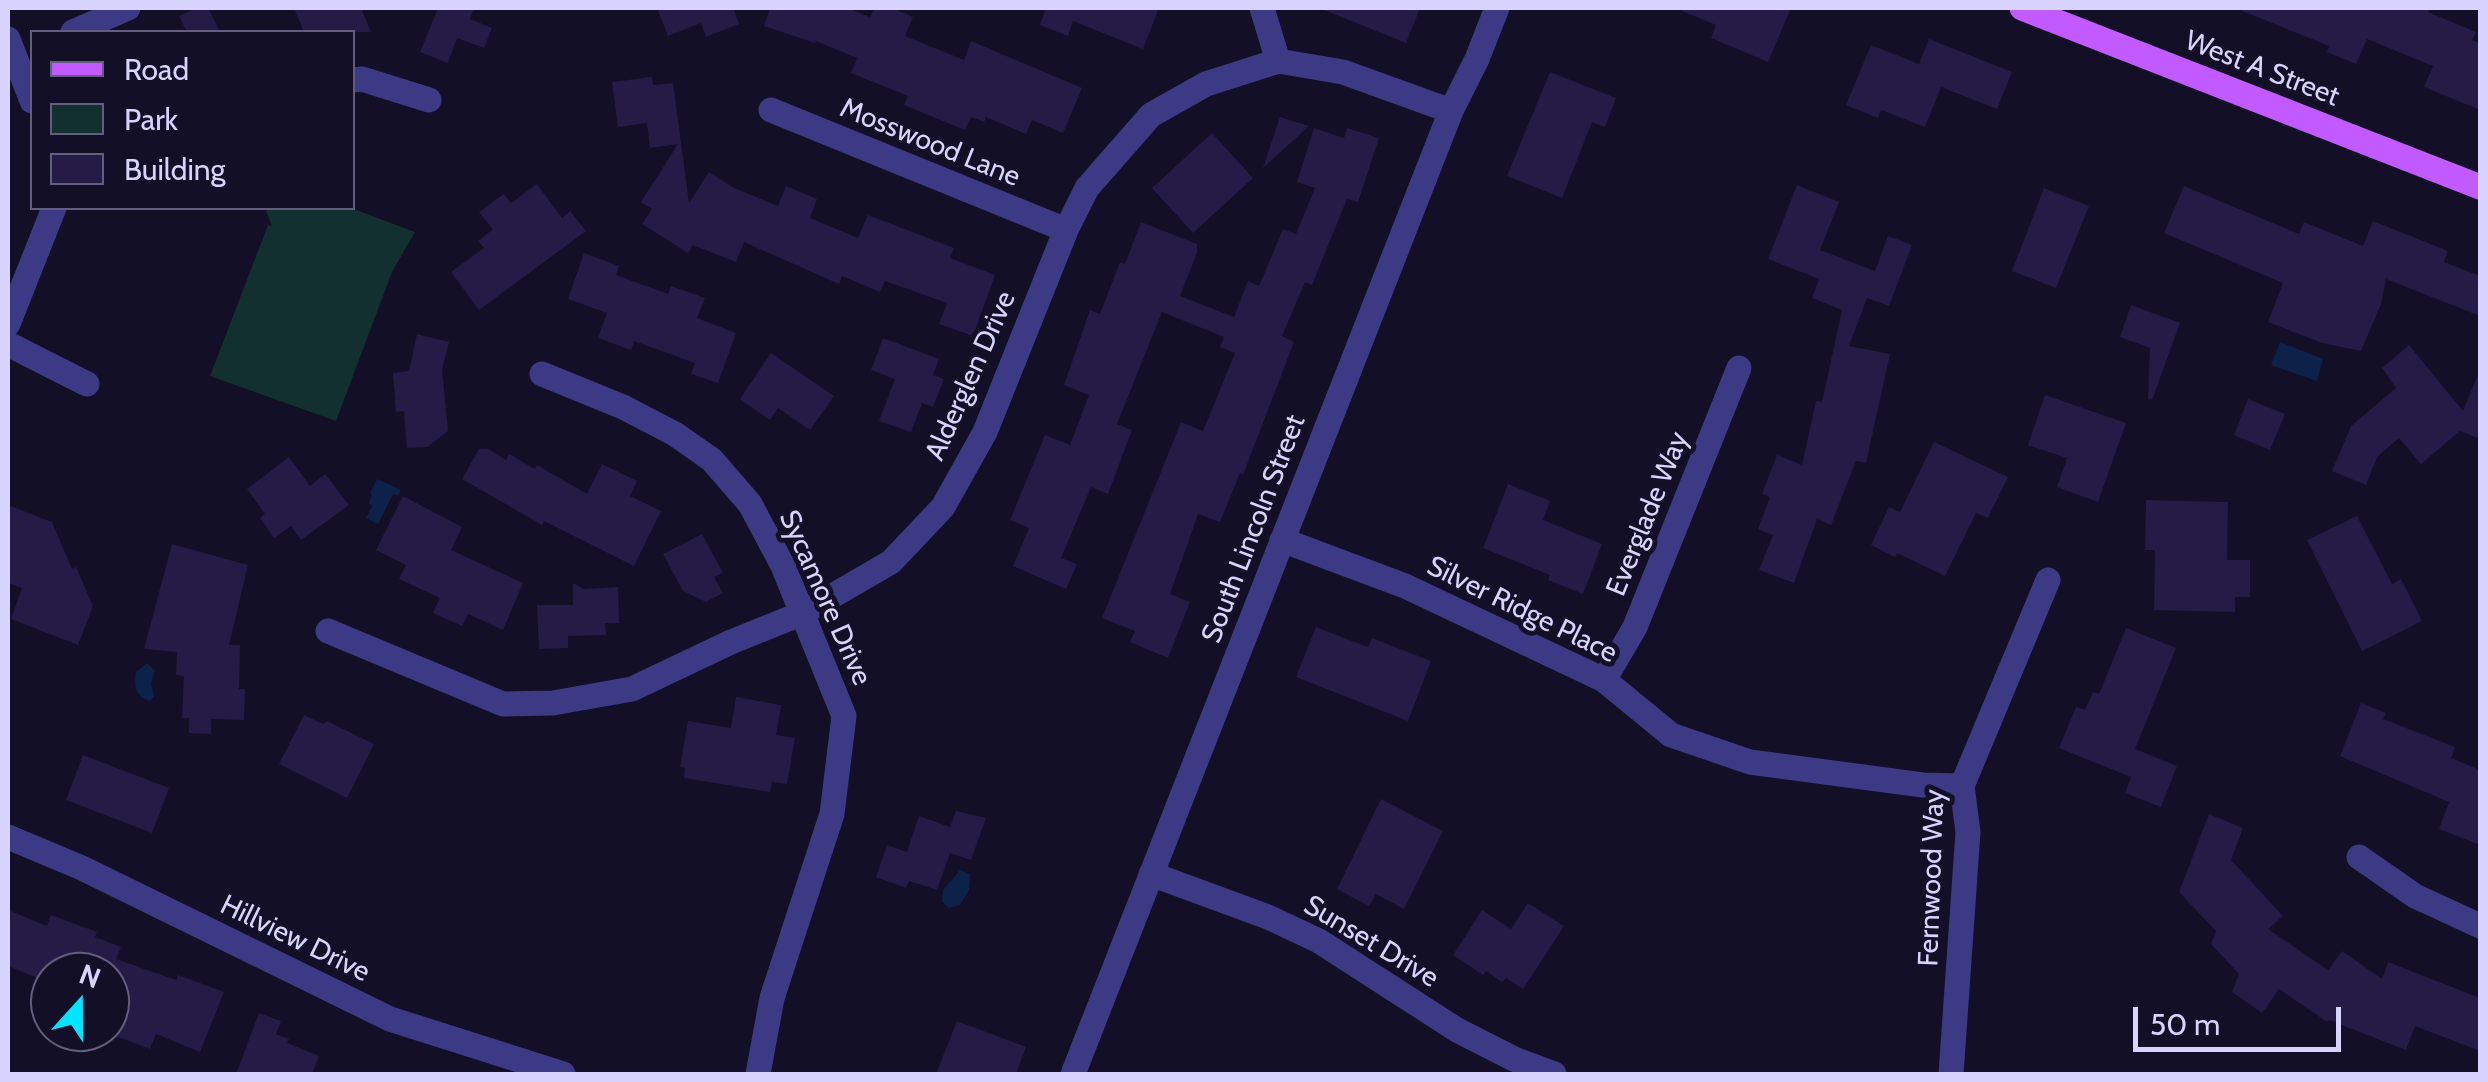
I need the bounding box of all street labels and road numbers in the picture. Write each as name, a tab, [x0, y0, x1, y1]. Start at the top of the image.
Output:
street label: West A Street	[2180, 24, 2344, 114]
street label: Mosswood Lane	[835, 92, 1025, 194]
street label: Alderglen Drive	[919, 286, 1023, 466]
street label: South Lincoln Street	[1195, 410, 1313, 648]
street label: Everglade Way	[1600, 427, 1696, 601]
street label: Sycamore Drive	[771, 505, 879, 691]
street label: Silver Ridge Place	[1422, 550, 1622, 670]
street label: Fernwood Way	[1912, 789, 1952, 967]
street label: Hillview Drive	[215, 888, 375, 990]
street label: Sunset Drive	[1298, 889, 1444, 995]

